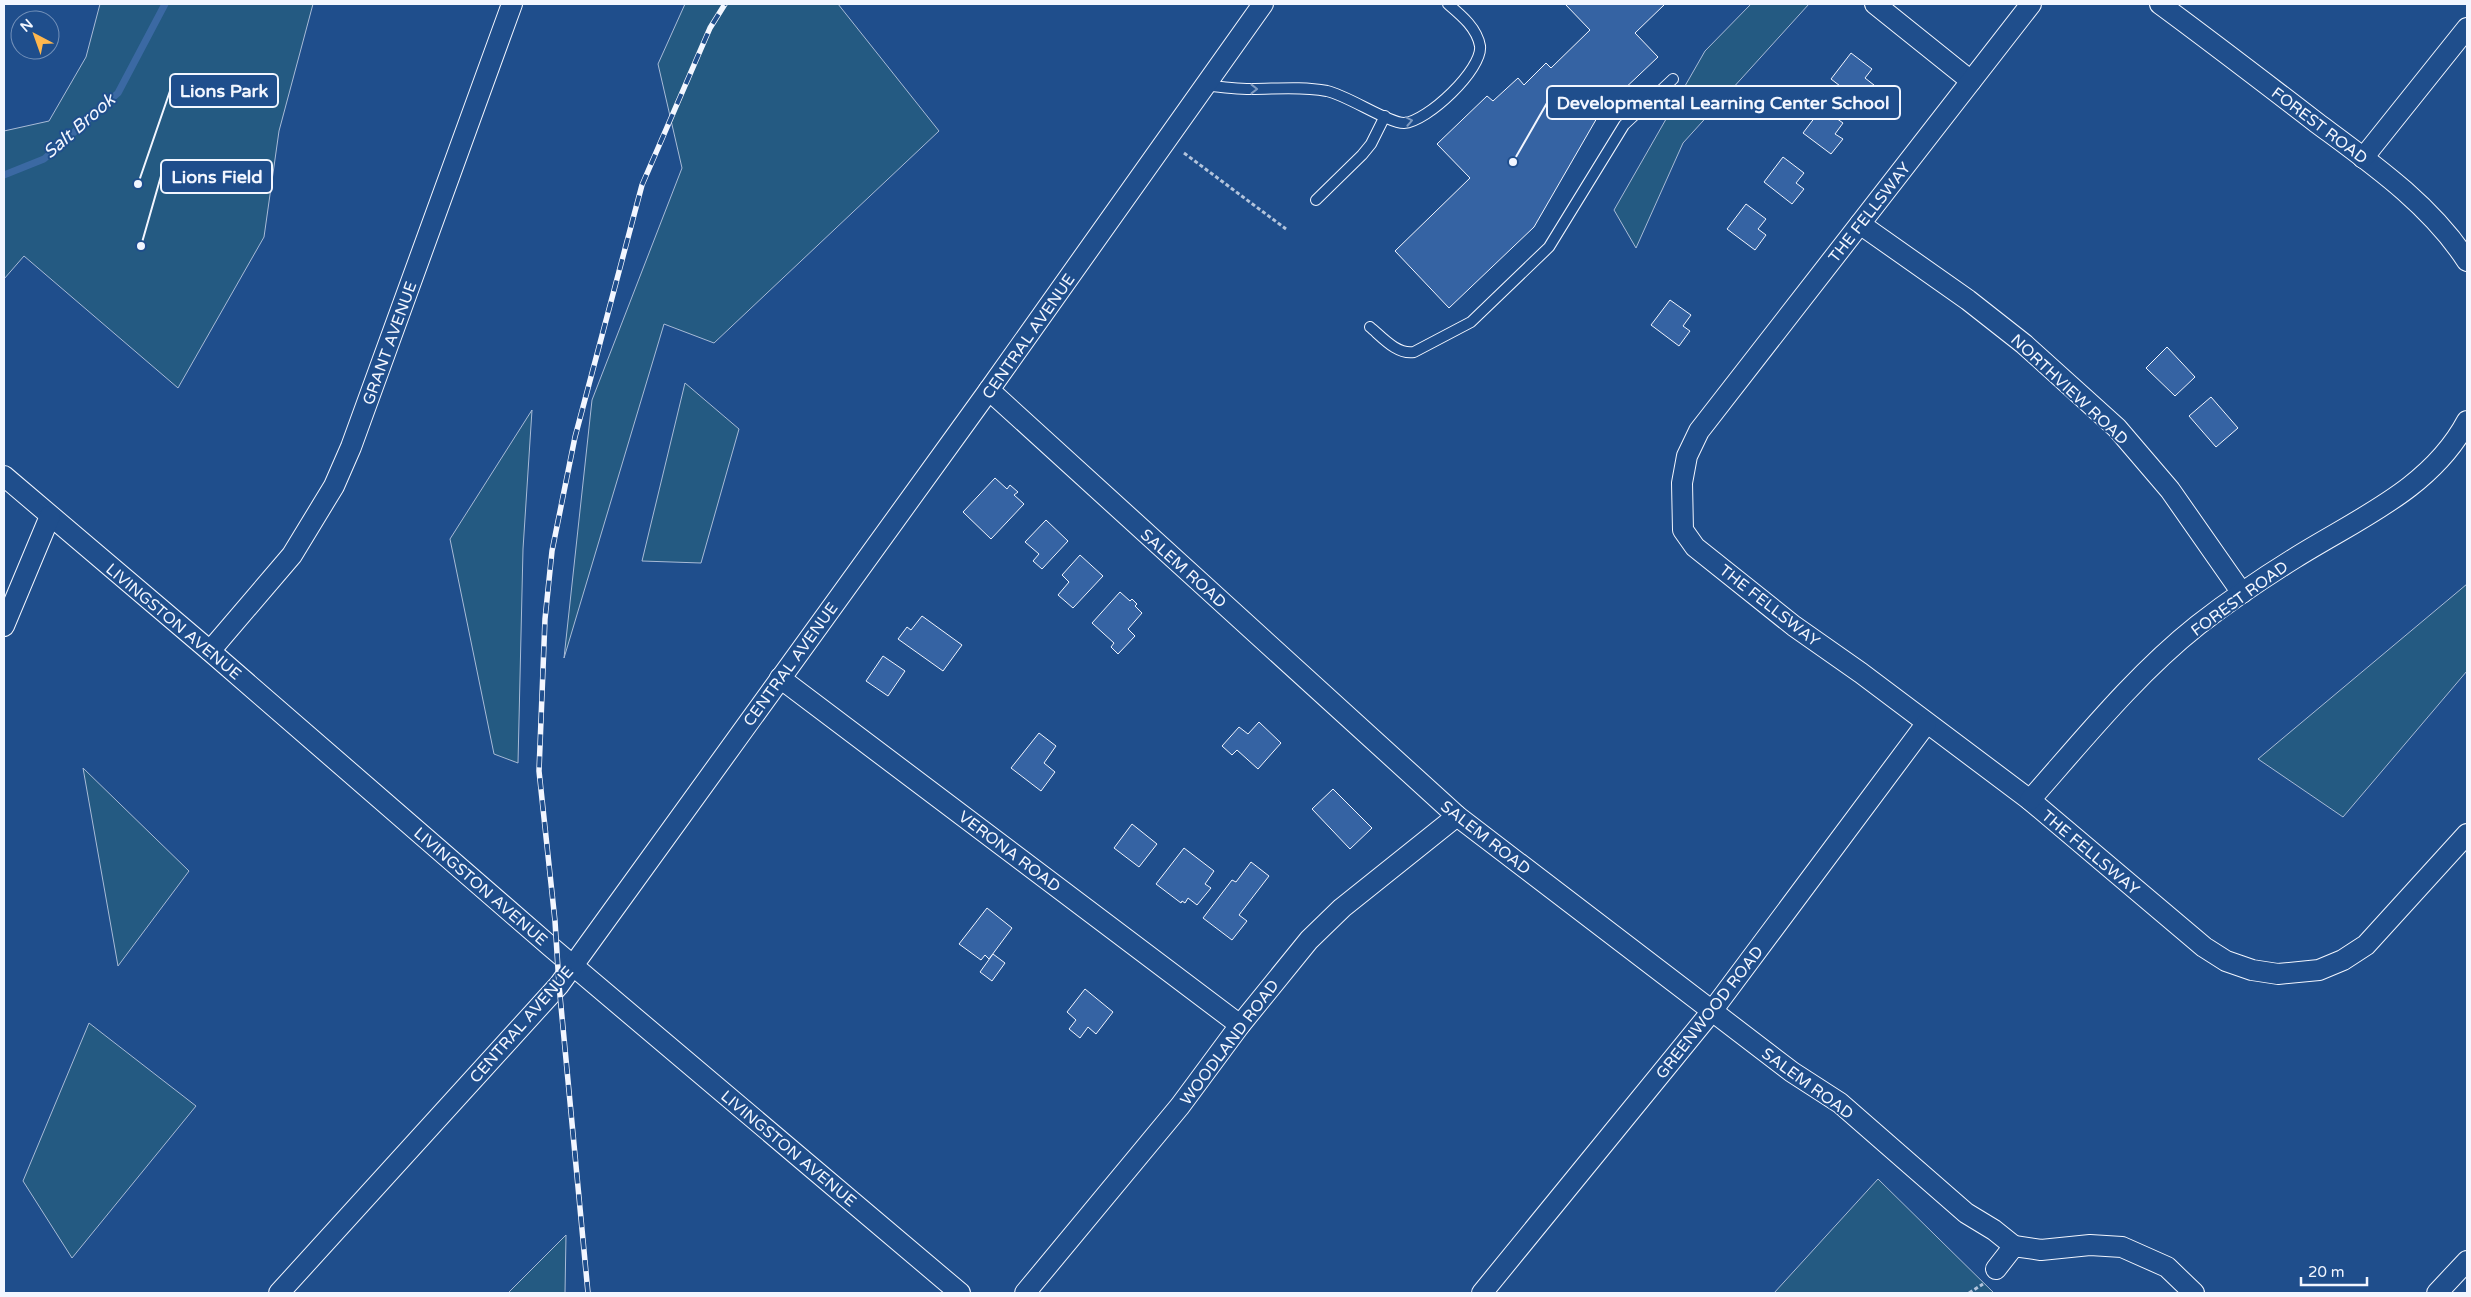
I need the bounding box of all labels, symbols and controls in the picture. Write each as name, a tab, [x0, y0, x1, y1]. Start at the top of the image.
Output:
north arrow	[10, 10, 60, 60]
text: N	[17, 15, 37, 36]
callout: Lions Park	[170, 74, 278, 107]
text: Lions Park	[180, 80, 268, 102]
one-way arrow	[1250, 83, 1258, 94]
street label: FOREST ROAD	[2267, 83, 2371, 168]
callout: Developmental Learning Center School	[1547, 86, 1900, 119]
water label: Salt Brook	[39, 88, 120, 163]
text: Developmental Learning Center School	[1557, 92, 1889, 114]
one-way arrow	[1405, 116, 1413, 126]
street label: THE FELLSWAY	[1824, 158, 1915, 267]
callout: Lions Field	[161, 160, 272, 193]
text: Lions Field	[171, 166, 263, 188]
street label: CENTRAL AVENUE	[978, 270, 1080, 403]
street label: GRANT AVENUE	[358, 279, 422, 408]
street label: NORTHVIEW ROAD	[2006, 330, 2132, 449]
street label: SALEM ROAD	[1136, 525, 1231, 613]
street label: FOREST ROAD	[2187, 557, 2292, 641]
street label: LIVINGSTON AVENUE	[102, 559, 245, 684]
street label: THE FELLSWAY	[1715, 560, 1824, 651]
street label: CENTRAL AVENUE	[739, 599, 843, 730]
street label: SALEM ROAD	[1436, 796, 1534, 879]
street label: THE FELLSWAY	[2037, 806, 2143, 900]
street label: VERONA ROAD	[954, 807, 1064, 897]
street label: LIVINGSTON AVENUE	[409, 823, 551, 950]
street label: GREENWOOD ROAD	[1652, 942, 1768, 1083]
street label: CENTRAL AVENUE	[466, 962, 578, 1087]
street label: WOODLAND ROAD	[1176, 976, 1284, 1109]
street label: SALEM ROAD	[1757, 1044, 1857, 1124]
street label: LIVINGSTON AVENUE	[717, 1086, 860, 1211]
scale bar	[2301, 1254, 2367, 1286]
text: 20 m	[2308, 1263, 2345, 1281]

